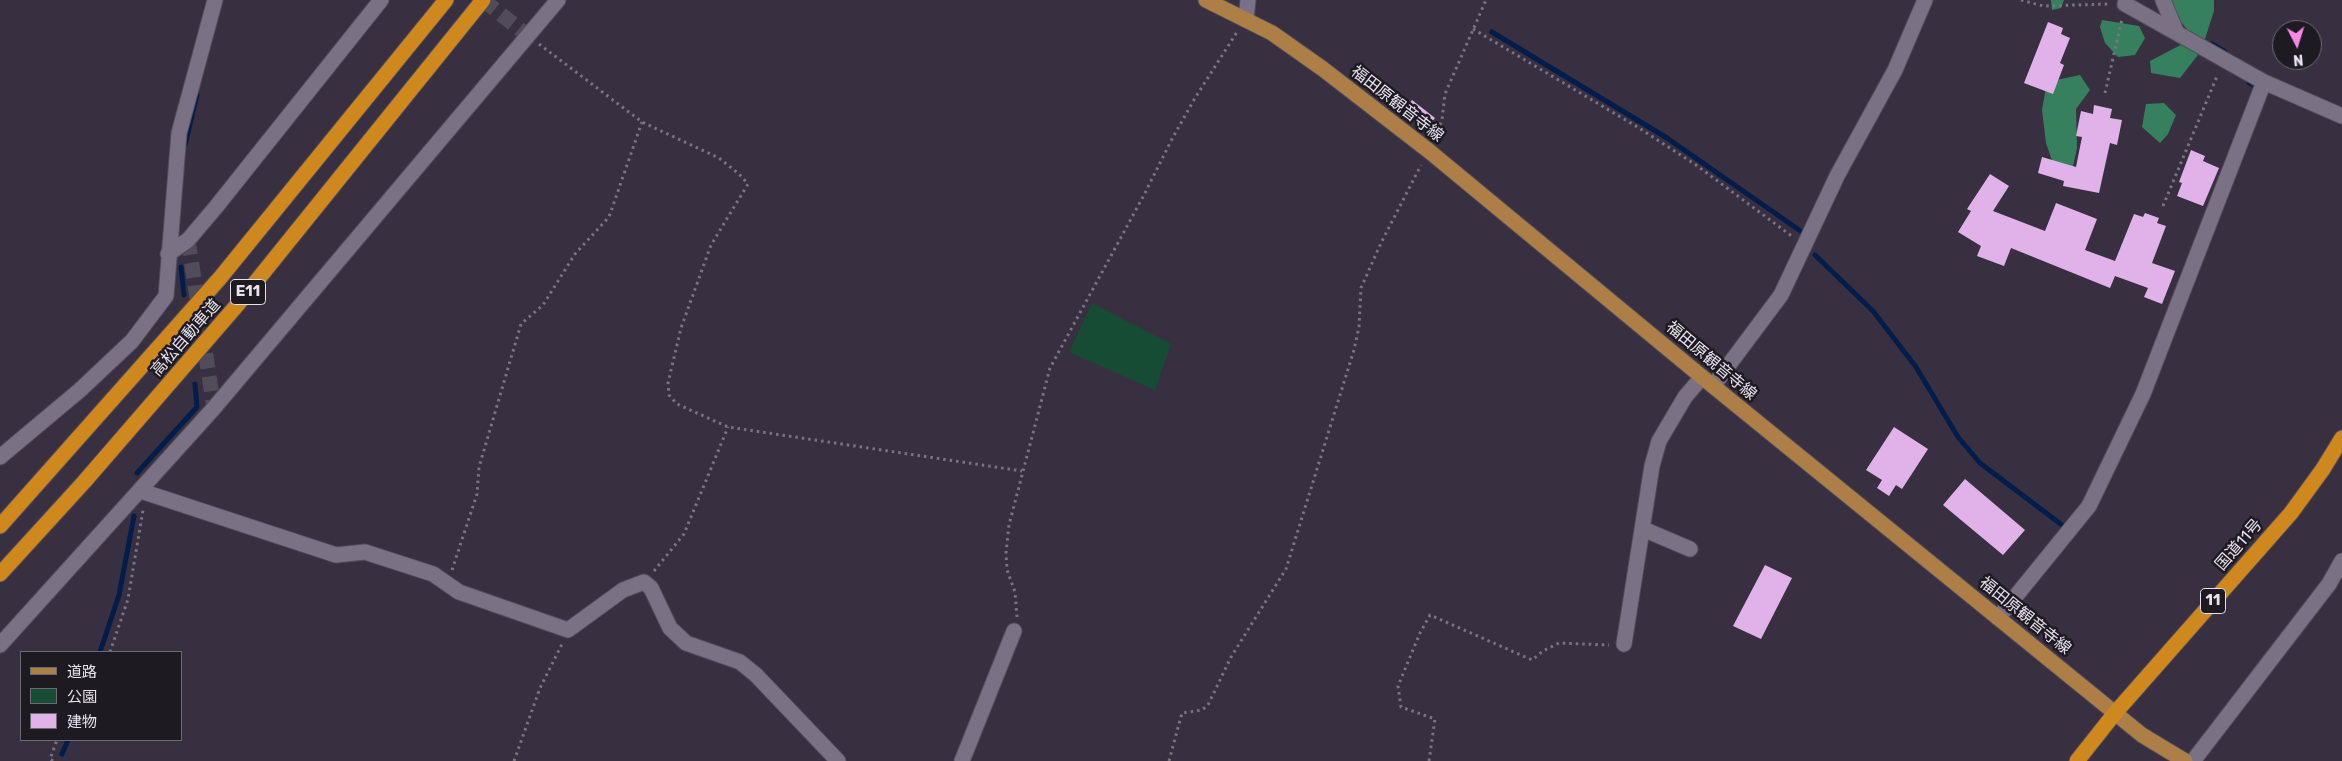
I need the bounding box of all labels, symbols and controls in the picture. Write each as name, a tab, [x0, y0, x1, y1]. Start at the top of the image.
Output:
north arrow	[2272, 20, 2322, 70]
text: N	[2293, 51, 2304, 68]
street label: 福田原観音寺線	[1347, 62, 1447, 146]
road number: E11	[230, 280, 266, 304]
street label: 高松自動車道	[147, 295, 225, 381]
street label: 福田原観音寺線	[1662, 318, 1760, 404]
street label: 国道11号	[2212, 515, 2266, 575]
street label: 福田原観音寺線	[1975, 573, 2075, 659]
road number: 11	[2200, 588, 2226, 614]
legend	[20, 651, 182, 741]
text: 道路	[67, 663, 97, 681]
text: 公園	[67, 688, 97, 706]
text: 建物	[67, 713, 97, 731]

